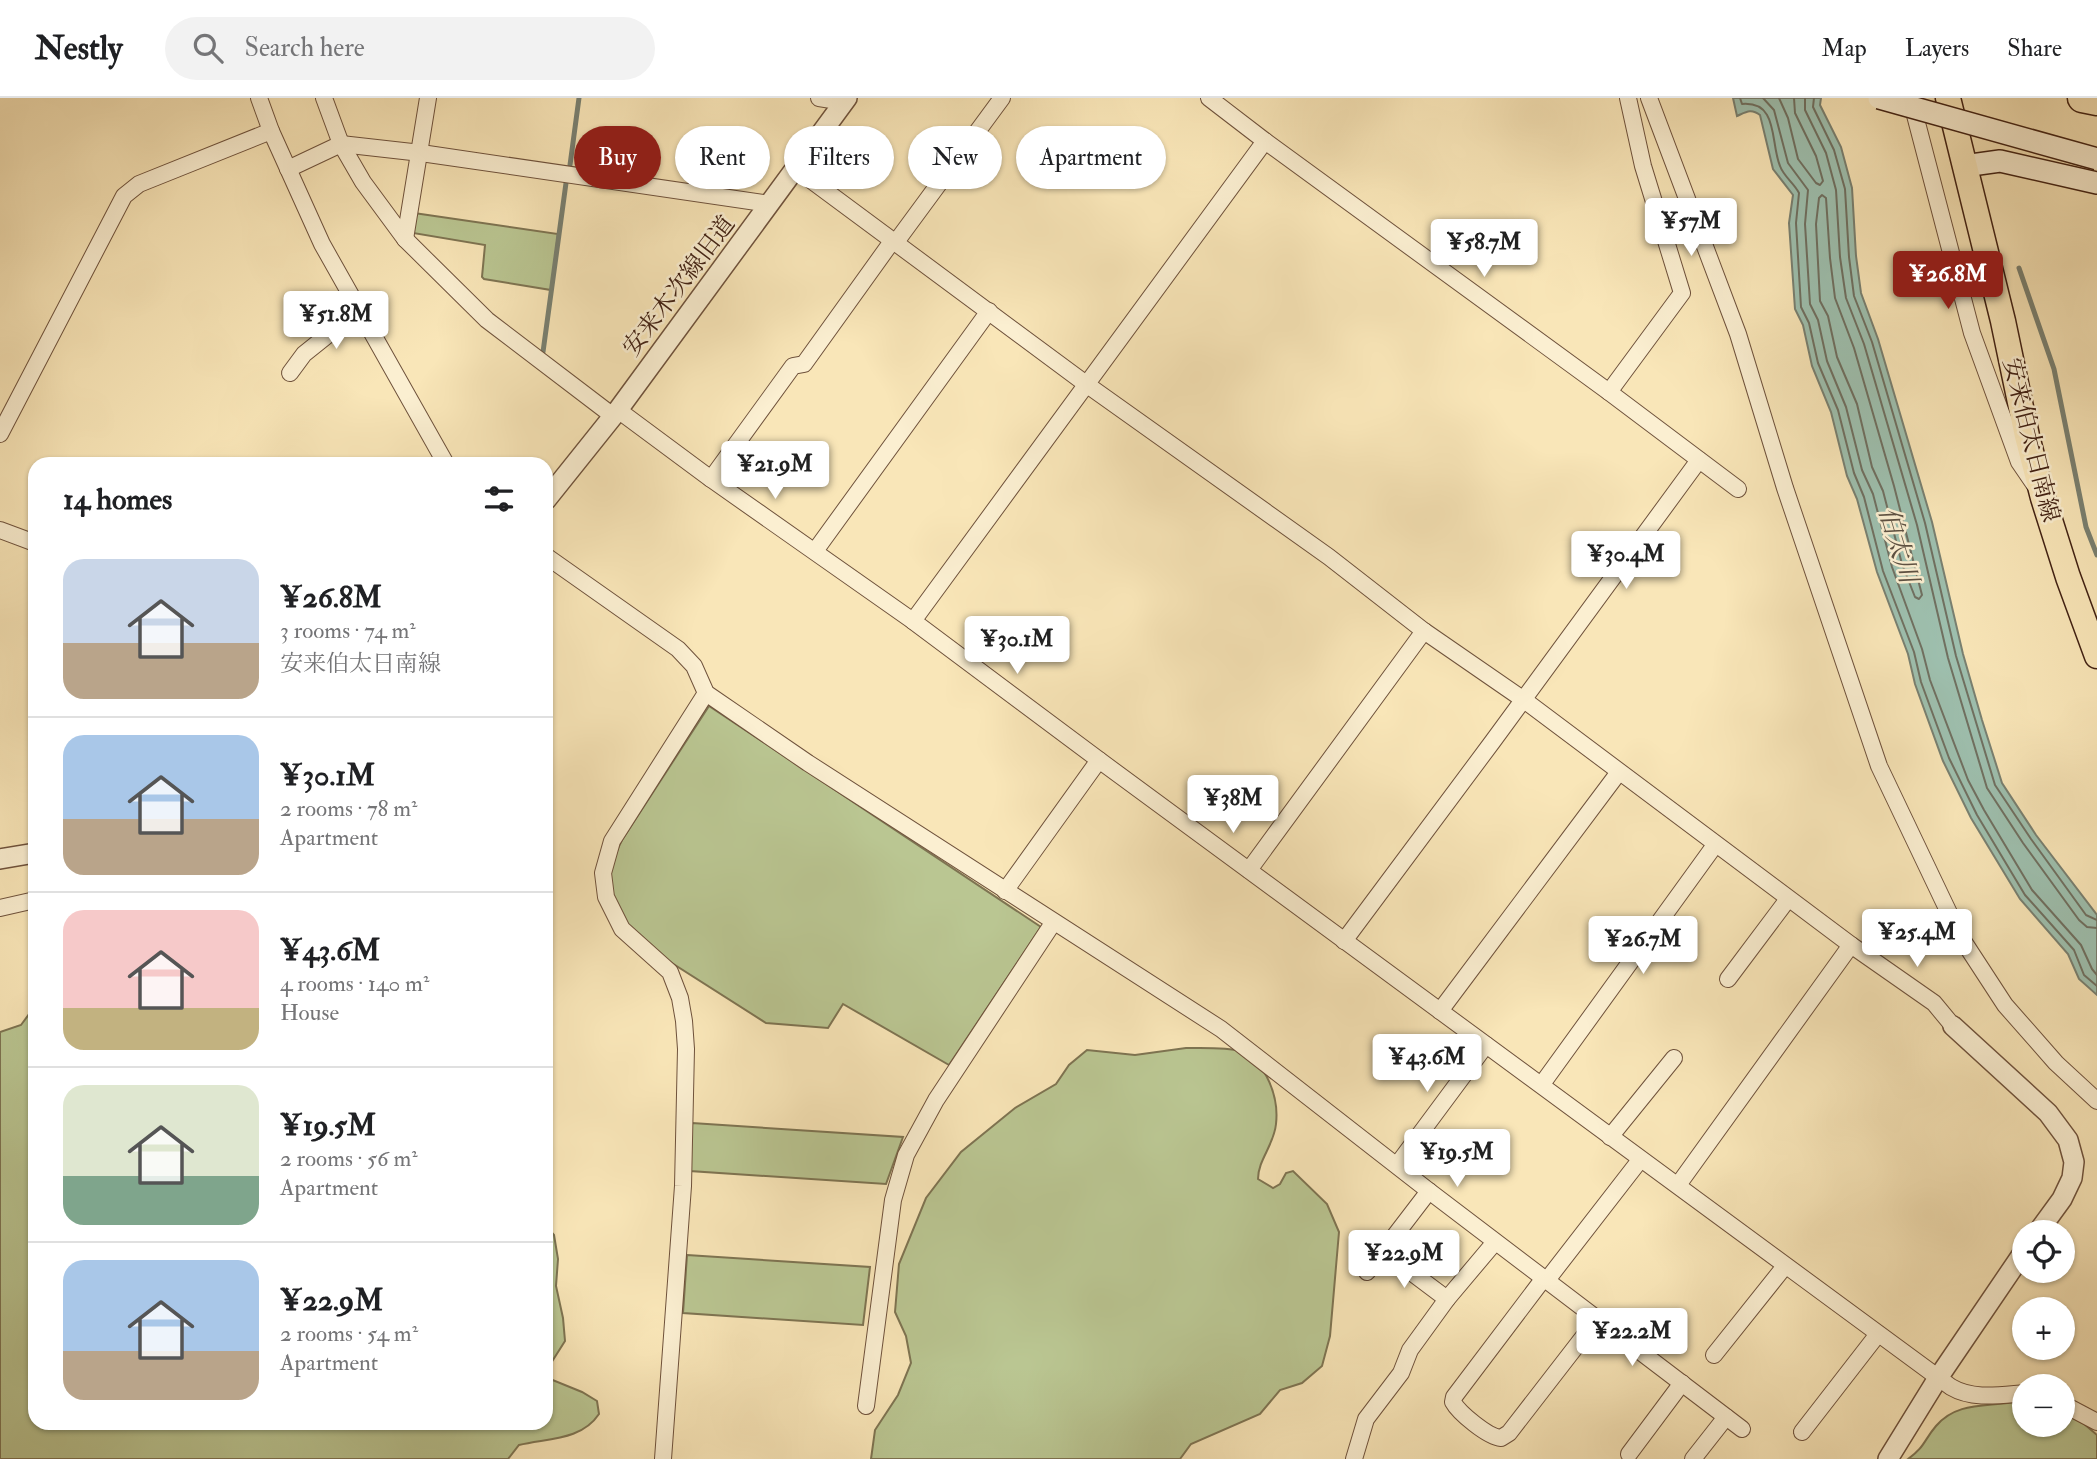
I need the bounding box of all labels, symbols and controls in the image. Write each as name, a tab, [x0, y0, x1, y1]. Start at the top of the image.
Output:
search box	[165, 17, 655, 80]
text: Nestly	[35, 28, 123, 69]
icon: search	[189, 29, 227, 67]
text: Search here	[245, 32, 365, 64]
text: Map	[1822, 33, 1867, 64]
text: Layers	[1905, 33, 1969, 64]
text: Share	[2007, 33, 2062, 64]
chip: Buy	[574, 126, 661, 189]
chip: Rent	[675, 126, 770, 189]
chip: Filters	[784, 126, 894, 189]
chip: New	[908, 126, 1002, 189]
chip: Apartment	[1016, 126, 1166, 189]
pin: ¥57M	[1650, 198, 1732, 258]
text: ¥57M	[1661, 206, 1721, 235]
street label: 安来木次線旧道	[616, 210, 742, 362]
pin: ¥58.7M	[1427, 220, 1541, 279]
text: ¥58.7M	[1447, 227, 1521, 256]
pin: ¥26.8M	[1891, 252, 2005, 311]
text: ¥26.8M	[1909, 259, 1987, 288]
pin: ¥51.8M	[279, 292, 393, 351]
text: ¥51.8M	[299, 299, 373, 328]
street label: 安来伯太日南線	[1996, 355, 2066, 525]
pin: ¥21.9M	[718, 442, 832, 501]
text: ¥21.9M	[737, 449, 813, 478]
icon: filters	[480, 480, 518, 518]
text: 14 homes	[63, 481, 172, 518]
water label: 伯太川	[1871, 503, 1926, 590]
pin: ¥30.4M	[1569, 532, 1683, 591]
text: ¥30.4M	[1587, 539, 1665, 568]
text: ¥26.8M	[280, 579, 382, 616]
icon: home	[119, 587, 203, 671]
text: 3 rooms · 74 m²	[280, 616, 416, 645]
pin: ¥30.1M	[960, 616, 1074, 676]
text: ¥30.1M	[981, 624, 1053, 653]
text: 安来伯太日南線	[280, 649, 441, 678]
text: ¥30.1M	[280, 757, 375, 794]
icon: home	[119, 763, 203, 847]
pin: ¥38M	[1192, 776, 1274, 835]
text: ¥38M	[1203, 783, 1263, 812]
text: 2 rooms · 78 m²	[280, 794, 418, 823]
text: Apartment	[280, 823, 378, 852]
pin: ¥25.4M	[1860, 910, 1974, 969]
pin: ¥26.7M	[1586, 916, 1700, 976]
text: ¥25.4M	[1878, 917, 1956, 946]
text: ¥26.7M	[1605, 924, 1681, 953]
text: ¥43.6M	[280, 932, 380, 969]
icon: home	[119, 938, 203, 1022]
text: 4 rooms · 140 m²	[280, 969, 429, 998]
text: House	[280, 998, 339, 1027]
pin: ¥43.6M	[1370, 1034, 1484, 1094]
text: ¥43.6M	[1389, 1042, 1465, 1071]
text: ¥19.5M	[280, 1107, 376, 1144]
icon: home	[119, 1113, 203, 1197]
pin: ¥19.5M	[1400, 1130, 1514, 1189]
text: ¥19.5M	[1420, 1137, 1494, 1166]
text: 2 rooms · 56 m²	[280, 1144, 418, 1173]
text: Apartment	[280, 1173, 378, 1202]
map controls	[2012, 1220, 2075, 1437]
button: locate	[2012, 1220, 2075, 1283]
pin: ¥22.9M	[1347, 1230, 1461, 1290]
text: ¥22.9M	[1364, 1238, 1444, 1267]
text: ¥22.9M	[280, 1282, 383, 1319]
icon: home	[119, 1288, 203, 1372]
button: +	[2012, 1297, 2075, 1360]
pin: ¥22.2M	[1575, 1308, 1689, 1368]
text: ¥22.2M	[1593, 1316, 1671, 1345]
text: 2 rooms · 54 m²	[280, 1319, 418, 1348]
text: Apartment	[280, 1348, 378, 1377]
button: −	[2012, 1374, 2075, 1437]

